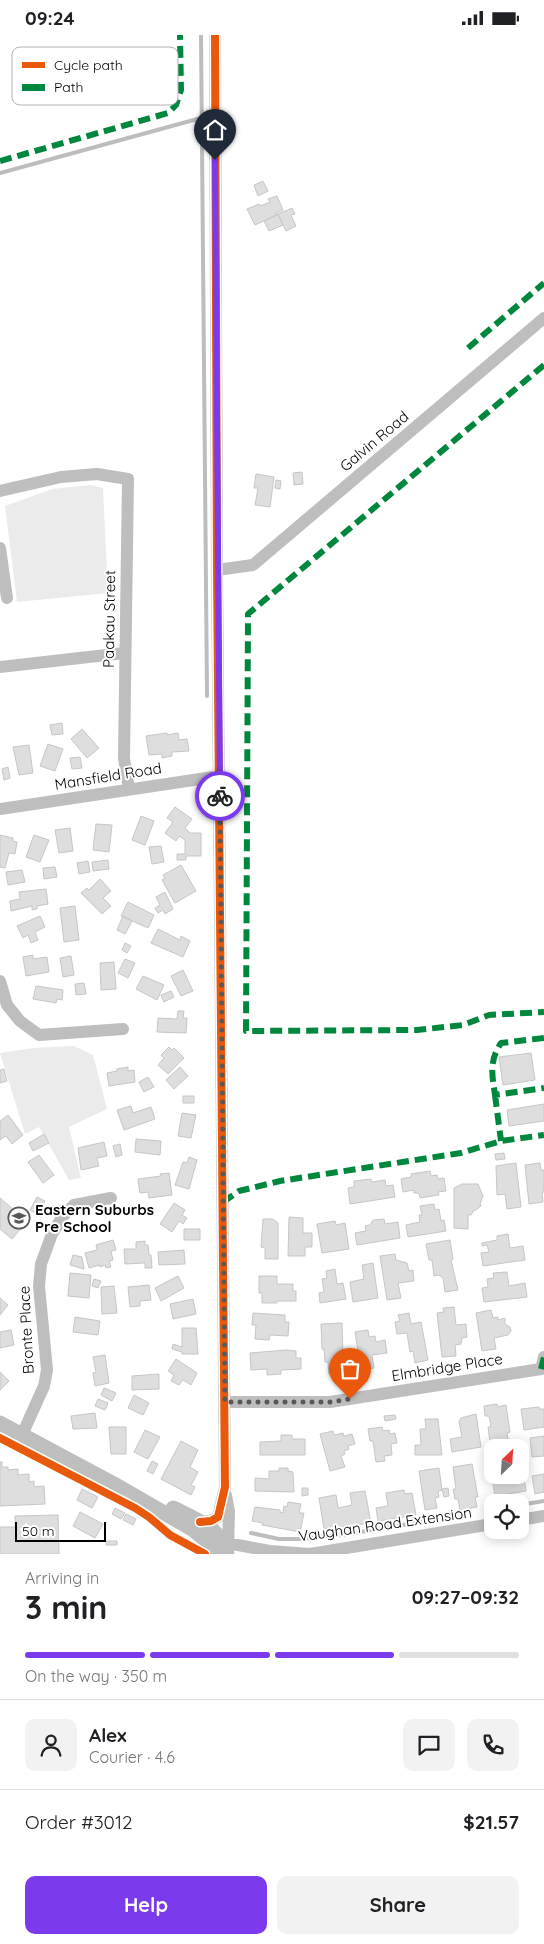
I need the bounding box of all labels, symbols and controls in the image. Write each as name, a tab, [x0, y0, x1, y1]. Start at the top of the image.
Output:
text: 09:24	[25, 6, 75, 30]
legend	[12, 47, 178, 105]
text: Cycle path	[54, 56, 123, 74]
text: Path	[54, 78, 83, 96]
pin	[194, 109, 236, 160]
icon: home	[201, 116, 229, 144]
street label: Galvin Road	[336, 407, 412, 475]
street label: Paakau Street	[99, 570, 119, 668]
street label: Mansfield Road	[53, 758, 163, 794]
courier	[195, 771, 245, 821]
icon: bike	[206, 782, 234, 810]
place label: Eastern Suburbs Pre School	[35, 1200, 154, 1236]
school or university icon: Eastern Suburbs Pre School	[7, 1206, 31, 1230]
street label: Bronte Place	[14, 1285, 38, 1375]
pin	[329, 1348, 371, 1399]
street label: Elmbridge Place	[390, 1349, 504, 1385]
icon: bag	[336, 1355, 364, 1383]
north arrow	[484, 1439, 529, 1484]
map controls	[484, 1439, 529, 1539]
button: locate	[484, 1494, 529, 1539]
street label: Vaughan Road Extension	[297, 1502, 473, 1546]
scale bar	[15, 1519, 106, 1542]
text: 50 m	[22, 1522, 55, 1540]
text: Arriving in	[25, 1568, 99, 1588]
text: 09:27–09:32	[412, 1585, 519, 1609]
text: 3 min	[25, 1587, 107, 1627]
text: On the way · 350 m	[25, 1666, 167, 1686]
button: person	[25, 1719, 77, 1771]
button: chat	[403, 1719, 455, 1771]
button: phone	[467, 1719, 519, 1771]
text: Alex	[89, 1723, 127, 1747]
text: Courier · 4.6	[89, 1747, 175, 1767]
text: Order #3012	[25, 1810, 132, 1834]
text: $21.57	[463, 1810, 519, 1834]
button: Help	[25, 1876, 267, 1934]
button: Share	[277, 1876, 519, 1934]

